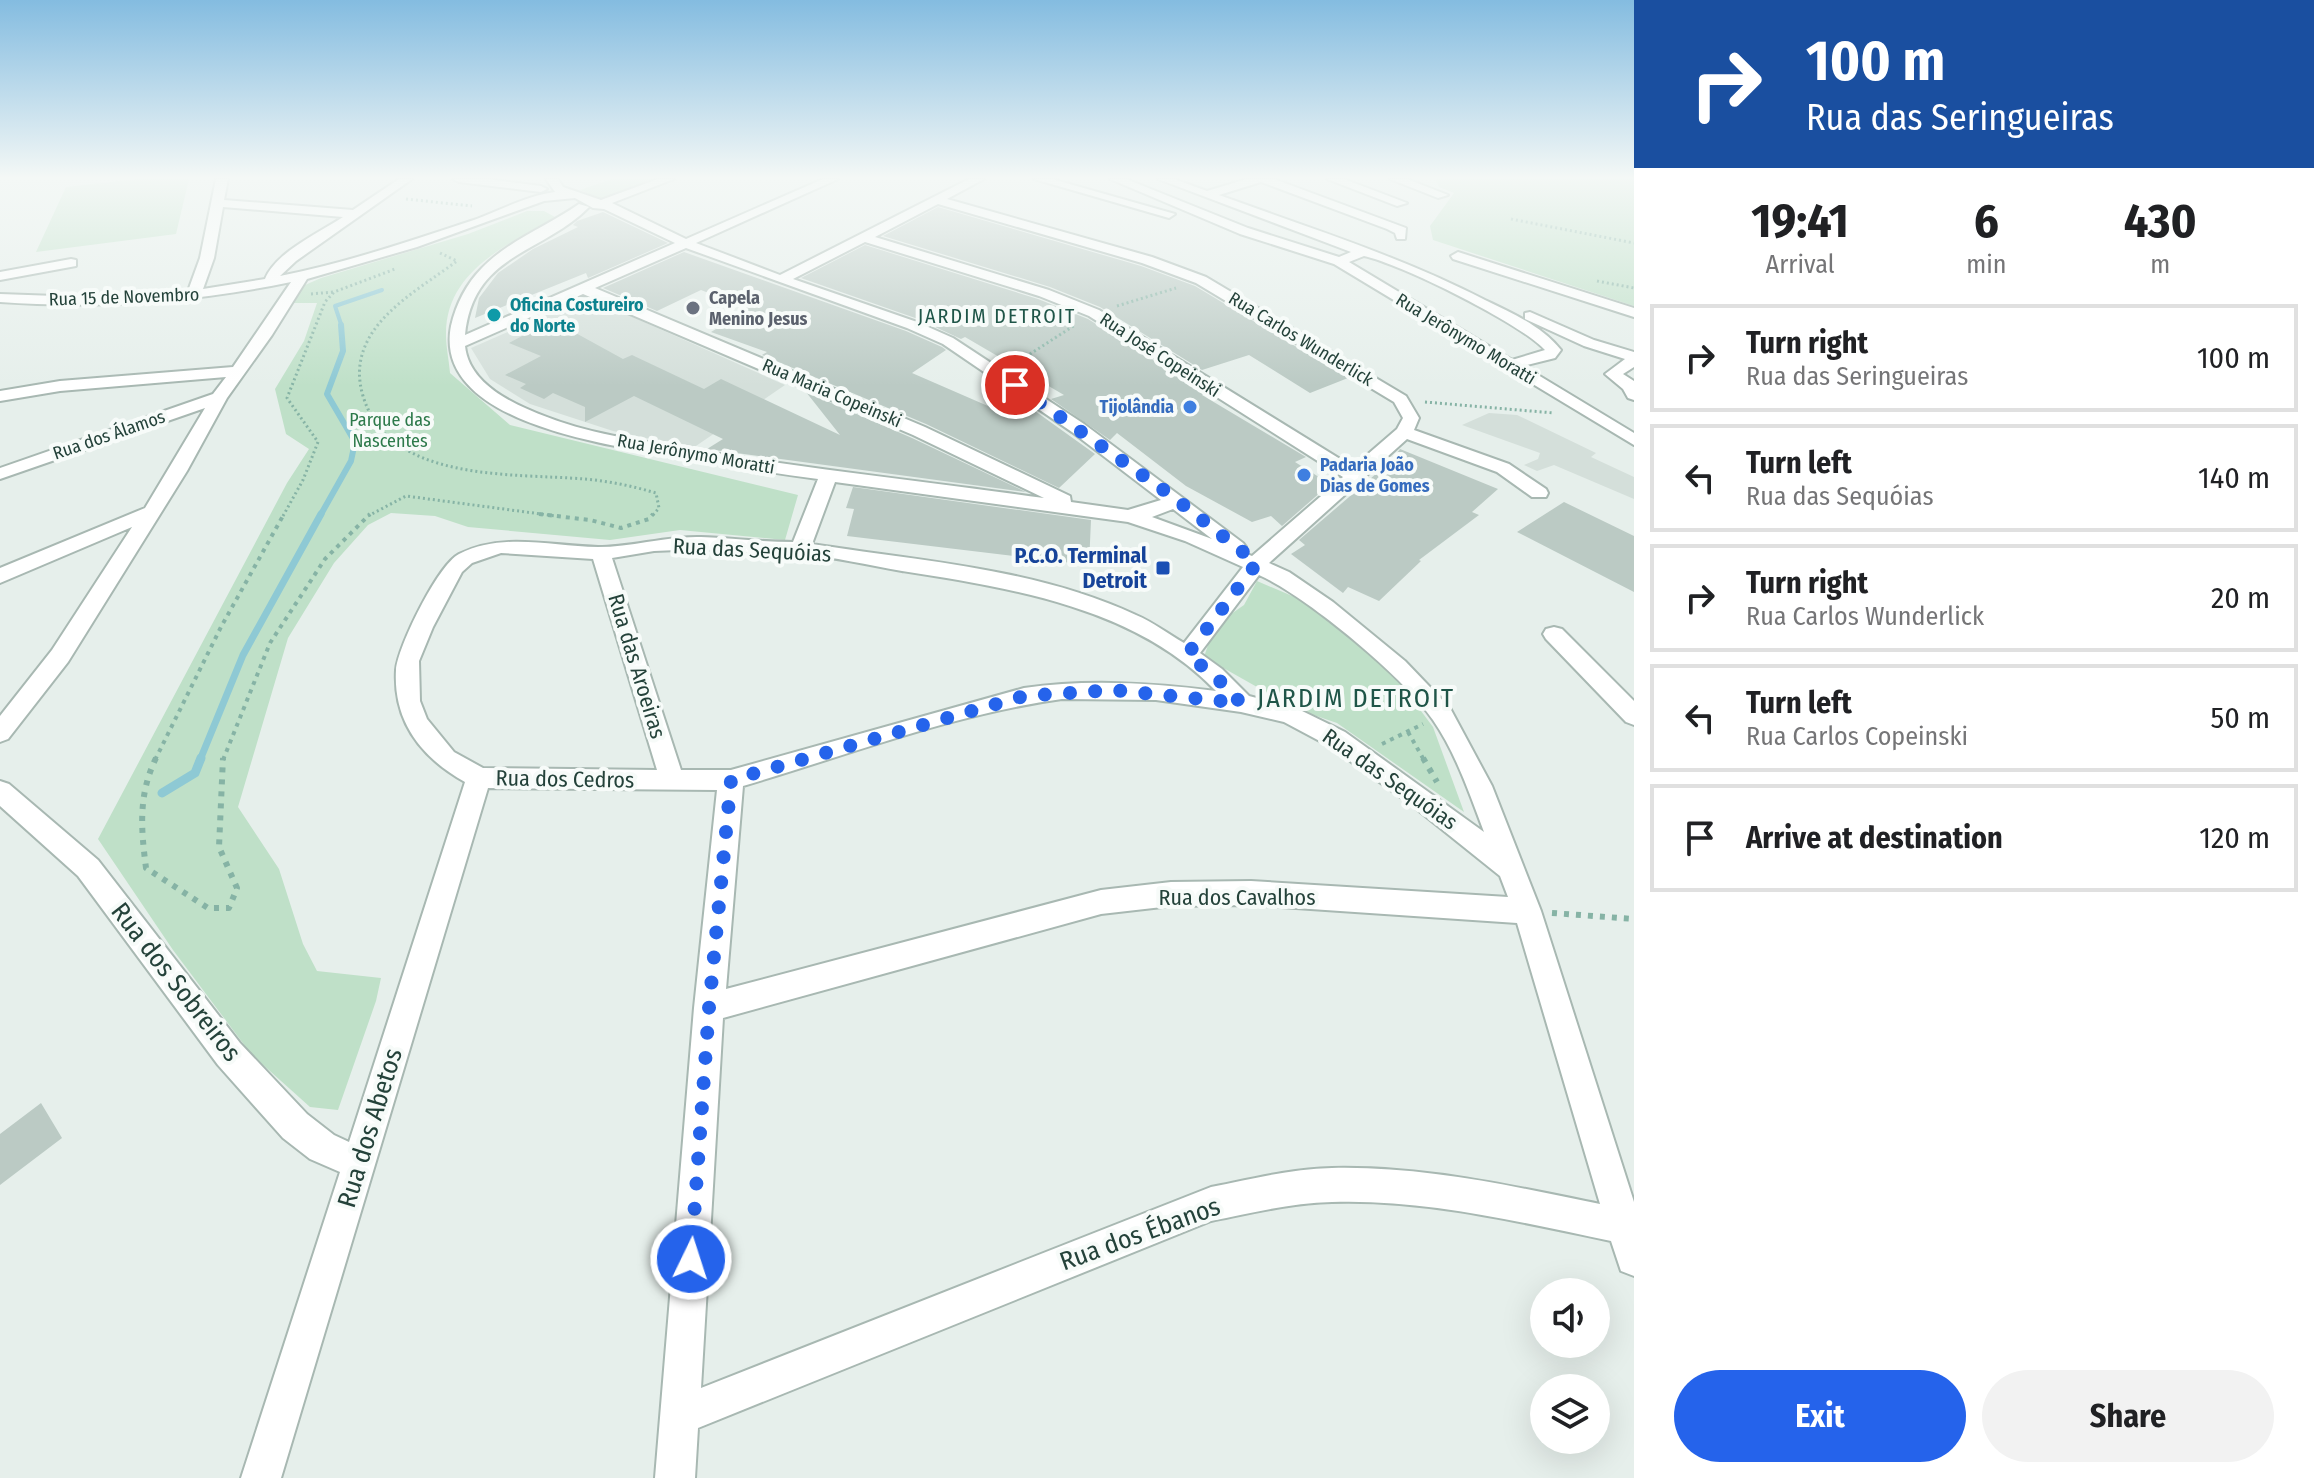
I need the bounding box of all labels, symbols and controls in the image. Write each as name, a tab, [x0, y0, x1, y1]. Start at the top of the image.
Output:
text: 100 m	[1806, 28, 1945, 95]
icon: right	[1674, 32, 1778, 136]
text: Rua das Seringueiras	[1806, 96, 2114, 140]
text: 19:41	[1751, 192, 1849, 250]
text: 6	[1974, 192, 1999, 250]
text: 430	[2124, 192, 2197, 250]
text: Arrival	[1766, 249, 1835, 280]
text: min	[1966, 249, 2006, 280]
text: m	[2150, 249, 2170, 280]
street label: Rua 15 de Novembro	[48, 283, 200, 311]
place label: Capela Menino Jesus	[709, 287, 808, 330]
street label: Rua Carlos Wunderlick	[1225, 287, 1378, 391]
street label: Rua Jerônymo Moratti	[1392, 289, 1540, 389]
place label: Oficina Costureiro do Norte	[510, 294, 644, 337]
marker: Capela Menino Jesus	[684, 299, 702, 317]
district label: JARDIM DETROIT	[918, 304, 1076, 328]
marker: Oficina Costureiro do Norte	[485, 306, 503, 324]
street label: Rua José Copeinski	[1096, 308, 1224, 402]
text: Turn right	[1746, 325, 1868, 361]
icon: right	[1678, 336, 1722, 380]
text: 100 m	[2197, 340, 2270, 376]
pin	[981, 351, 1049, 419]
street label: Rua Maria Copeinski	[759, 354, 905, 432]
text: Rua das Seringueiras	[1746, 361, 1968, 392]
icon: arrive	[993, 363, 1037, 407]
place label: Tijolândia	[1100, 396, 1174, 418]
marker: Tijolândia	[1181, 398, 1199, 416]
street label: Rua dos Álamos	[50, 404, 168, 464]
park label: Parque das Nascentes	[349, 409, 431, 452]
street label: Rua Jerônymo Moratti	[616, 429, 776, 479]
text: Turn left	[1746, 445, 1852, 481]
place label: Padaria João Dias de Gomes	[1320, 454, 1430, 497]
icon: left	[1678, 456, 1722, 500]
text: 140 m	[2198, 460, 2270, 496]
marker: Padaria João Dias de Gomes	[1295, 466, 1313, 484]
text: Rua das Sequóias	[1746, 481, 1934, 512]
street label: Rua das Sequóias	[672, 532, 832, 568]
place label: P.C.O. Terminal Detroit	[1014, 542, 1148, 594]
marker: P.C.O. Terminal Detroit	[1154, 559, 1172, 577]
text: Turn right	[1746, 565, 1868, 601]
icon: right	[1678, 576, 1722, 620]
text: 20 m	[2211, 580, 2270, 616]
street label: Rua das Aroeiras	[602, 590, 672, 742]
text: Rua Carlos Wunderlick	[1746, 601, 1984, 632]
district label: JARDIM DETROIT	[1257, 683, 1455, 714]
text: Turn left	[1746, 685, 1852, 721]
icon: left	[1678, 696, 1722, 740]
text: 50 m	[2210, 700, 2270, 736]
text: Rua Carlos Copeinski	[1746, 721, 1968, 752]
street label: Rua das Sequóias	[1317, 722, 1463, 836]
street label: Rua dos Cedros	[495, 764, 635, 794]
icon: arrive	[1678, 816, 1722, 860]
text: Arrive at destination	[1746, 820, 2003, 856]
text: 120 m	[2199, 820, 2270, 856]
street label: Rua dos Cavalhos	[1158, 884, 1316, 911]
street label: Rua dos Sobreiros	[104, 897, 248, 1067]
street label: Rua dos Abetos	[331, 1045, 409, 1211]
street label: Rua dos Ébanos	[1056, 1191, 1224, 1277]
position arrow	[649, 1217, 733, 1301]
map controls	[1530, 1278, 1610, 1454]
button: sound	[1530, 1278, 1610, 1358]
button: Exit	[1674, 1370, 1966, 1462]
button: Share	[1982, 1370, 2274, 1462]
button: layers	[1530, 1374, 1610, 1454]

